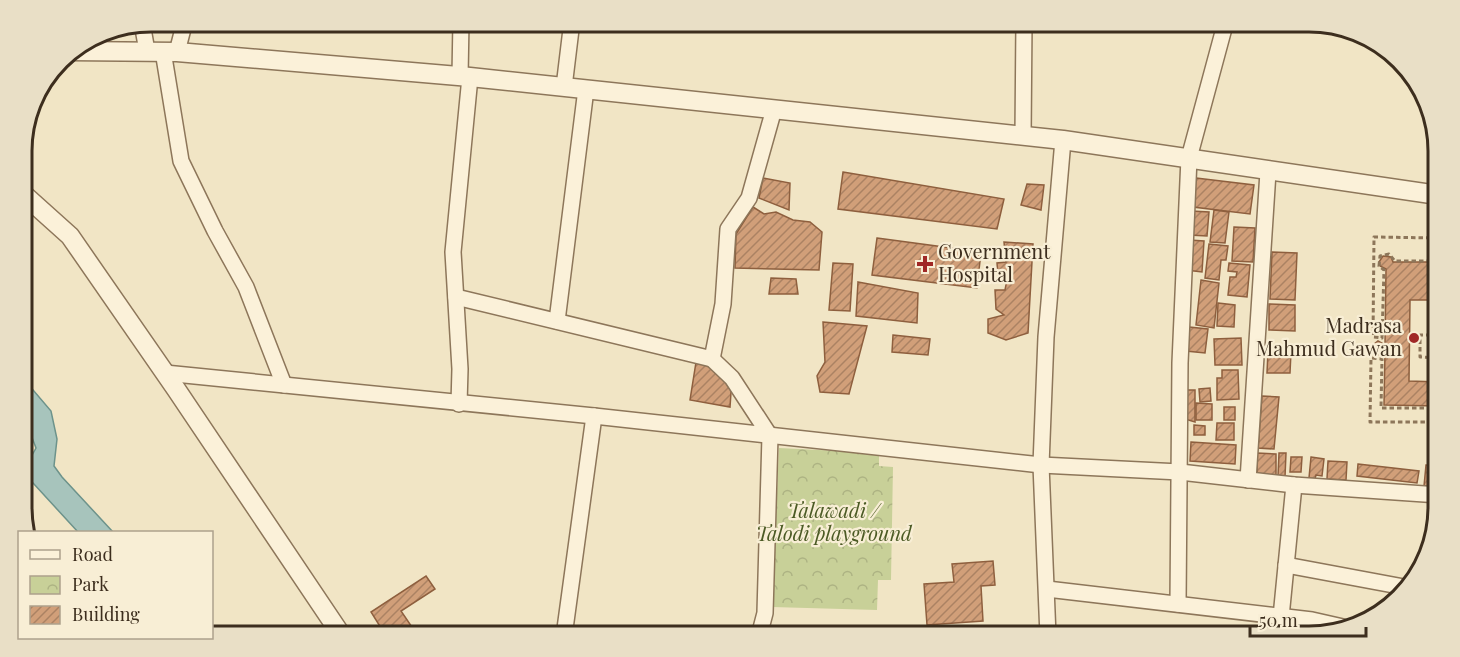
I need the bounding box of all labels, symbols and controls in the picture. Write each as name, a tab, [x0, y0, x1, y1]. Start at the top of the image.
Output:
place label: Government Hospital	[938, 237, 1051, 287]
marker: Government Hospital	[916, 255, 934, 273]
place label: Madrasa Mahmud Gawan	[1256, 311, 1402, 361]
marker: Madrasa Mahmud Gawan	[1407, 331, 1421, 345]
park label: Talawadi / Talodi playground	[756, 496, 913, 546]
legend	[18, 531, 213, 639]
text: Road	[72, 542, 113, 566]
text: Park	[72, 572, 109, 596]
scale bar	[1250, 600, 1366, 638]
text: Building	[72, 602, 140, 626]
text: 50 m	[1259, 608, 1298, 632]

